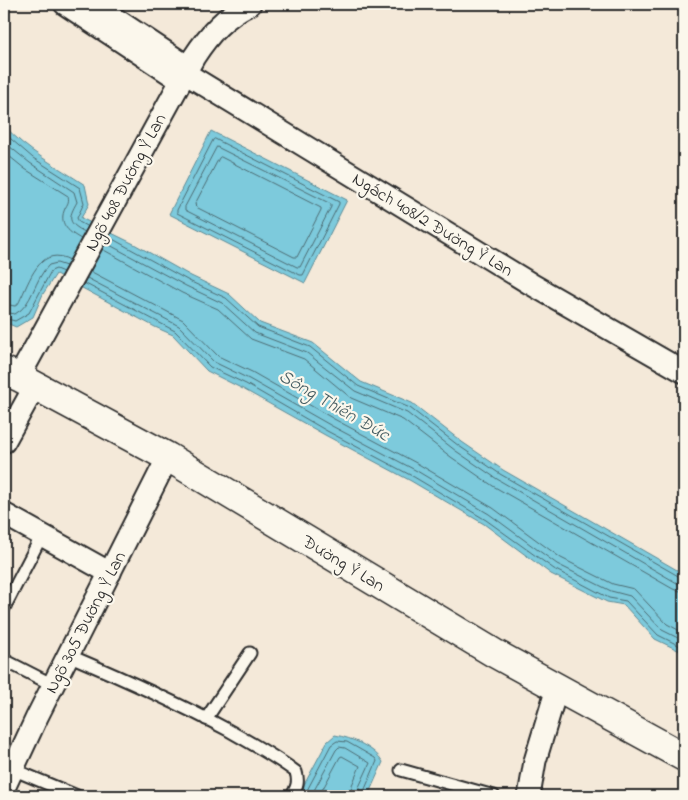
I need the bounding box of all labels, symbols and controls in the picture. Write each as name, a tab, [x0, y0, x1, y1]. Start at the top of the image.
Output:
street label: Ngõ 408 Đường Ỷ Lan	[79, 109, 175, 257]
street label: Ngách 408/2 Đường Ỷ Lan	[346, 167, 517, 285]
water label: Sông Thiên Đức	[273, 363, 396, 450]
street label: Đường Ỷ Lan	[295, 529, 389, 601]
street label: Ngõ 305 Đường Ỷ Lan	[40, 547, 135, 699]

